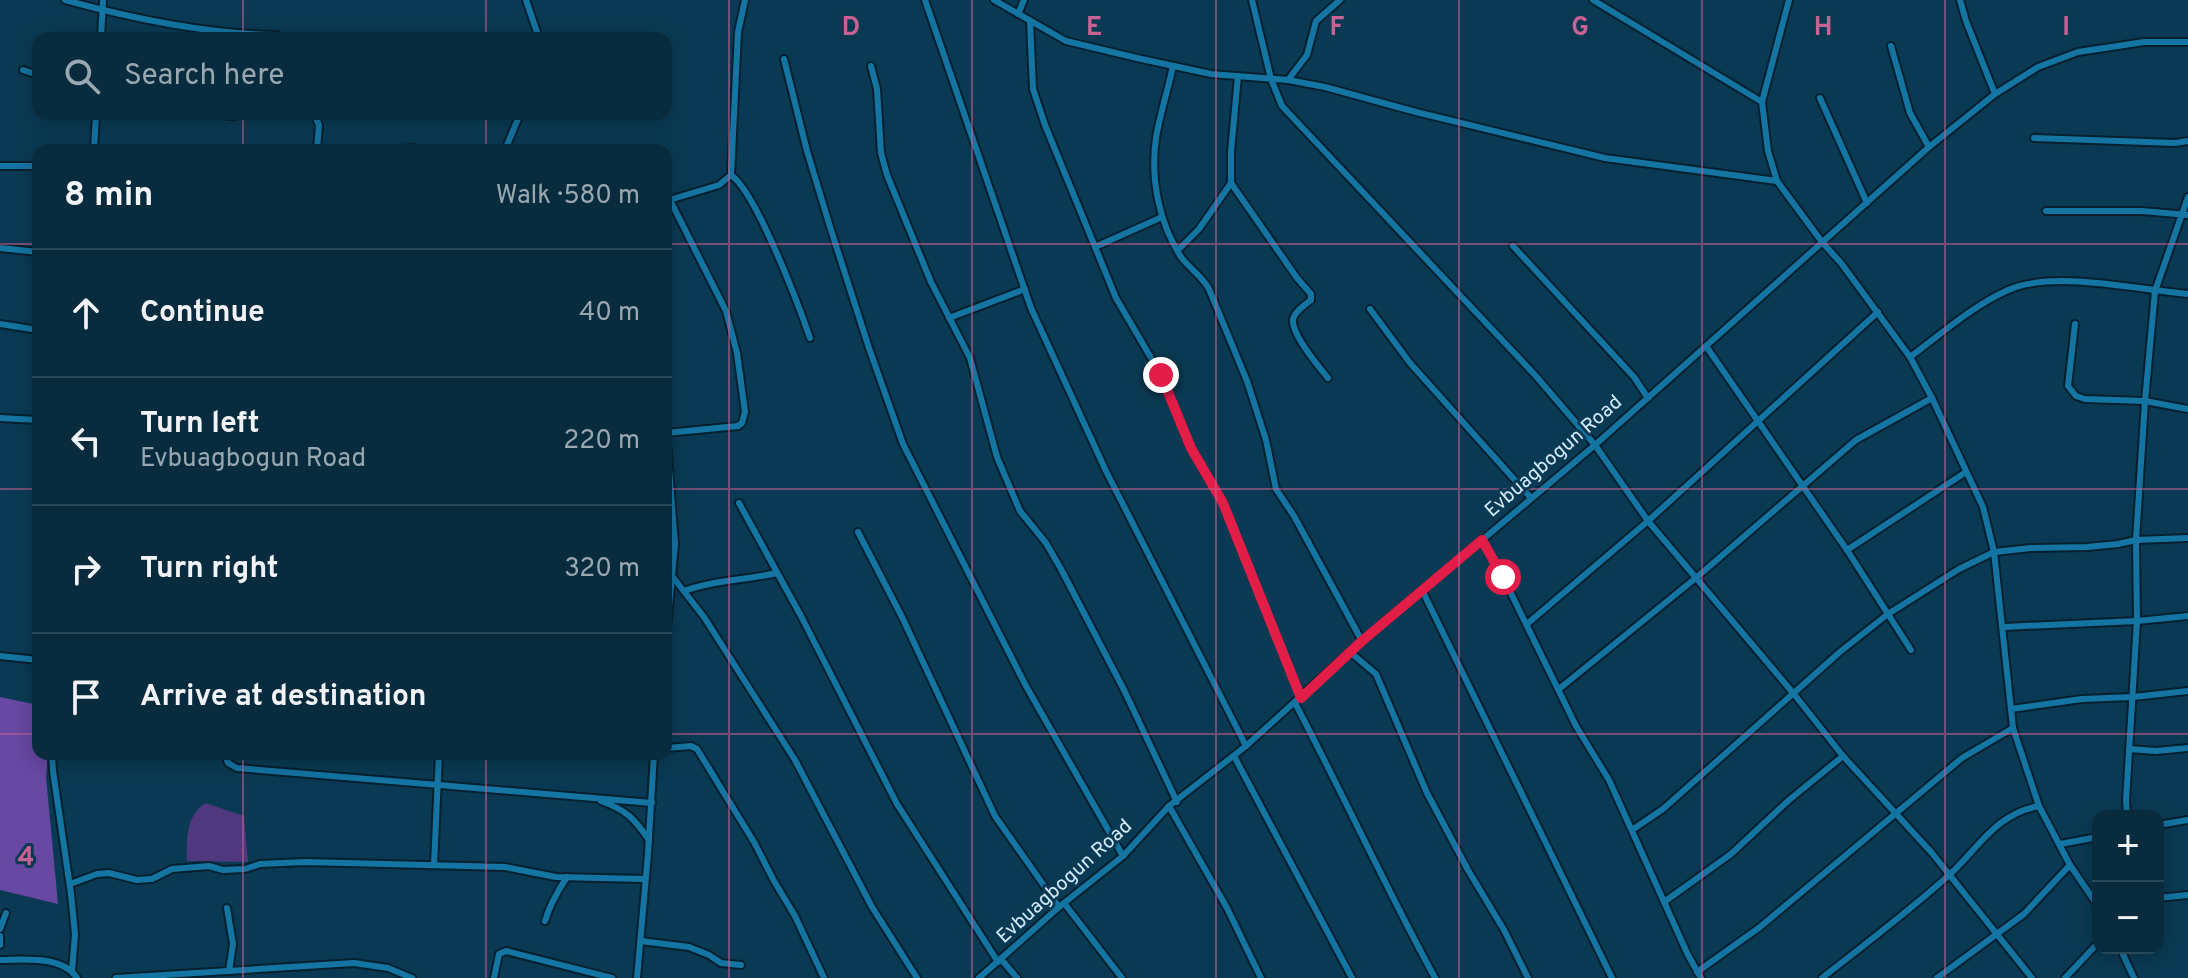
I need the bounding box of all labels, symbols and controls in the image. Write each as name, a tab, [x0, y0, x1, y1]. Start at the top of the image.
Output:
text: D	[842, 12, 860, 45]
text: E	[1086, 12, 1102, 45]
text: F	[1330, 12, 1345, 45]
text: G	[1571, 12, 1589, 45]
text: H	[1814, 12, 1832, 45]
text: I	[2062, 12, 2070, 45]
search box	[32, 32, 672, 120]
icon: search	[60, 54, 104, 98]
text: Search here	[124, 58, 284, 95]
text: 8 min	[64, 175, 153, 218]
text: Walk · 580 m	[496, 180, 640, 213]
icon: ahead	[64, 291, 108, 335]
text: Continue	[140, 295, 265, 332]
text: 40 m	[579, 297, 640, 330]
route end	[1143, 357, 1179, 393]
street label: Evbuagbogun Road	[1480, 390, 1628, 524]
text: Turn left	[140, 406, 260, 443]
icon: left	[64, 419, 108, 463]
text: 220 m	[563, 425, 640, 458]
text: Evbuagbogun Road	[140, 443, 366, 476]
icon: right	[64, 547, 108, 591]
text: Turn right	[140, 551, 278, 588]
text: 320 m	[564, 553, 640, 586]
route start	[1485, 559, 1521, 595]
icon: arrive	[64, 675, 108, 719]
text: Arrive at destination	[140, 679, 426, 716]
map controls	[2092, 810, 2164, 954]
button: +	[2092, 810, 2164, 882]
street label: Evbuagbogun Road	[992, 814, 1138, 950]
text: 4	[18, 842, 34, 875]
button: −	[2092, 882, 2164, 954]

